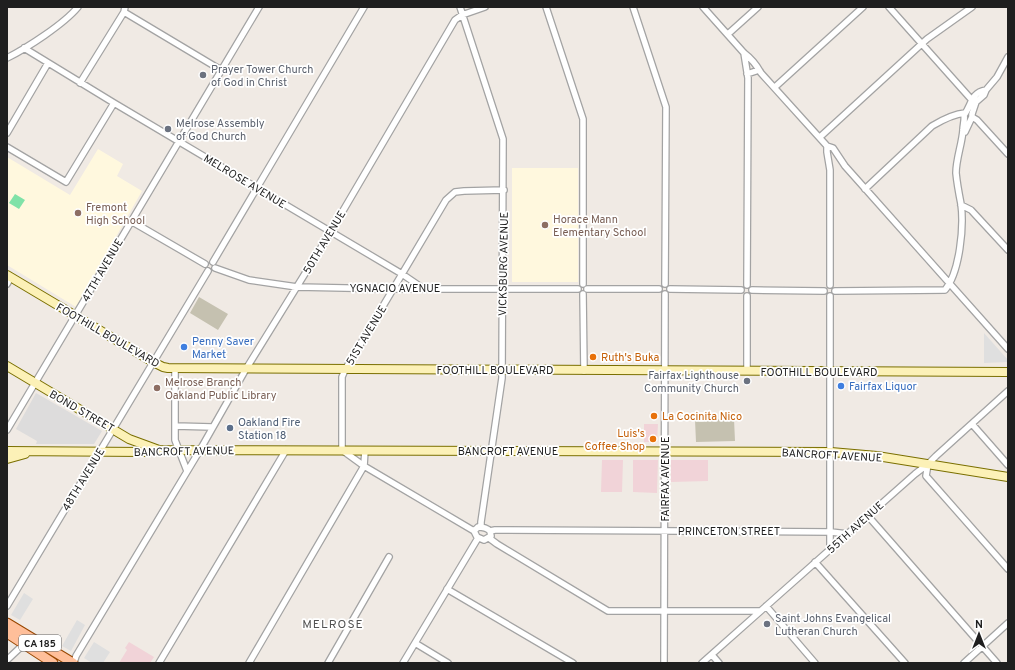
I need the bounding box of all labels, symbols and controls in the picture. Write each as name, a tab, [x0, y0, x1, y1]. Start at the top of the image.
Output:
place label: Prayer Tower Church of God in Christ	[211, 63, 313, 90]
marker: Prayer Tower Church of God in Christ	[198, 70, 208, 80]
place label: Melrose Assembly of God Church	[176, 117, 265, 144]
marker: Melrose Assembly of God Church	[163, 124, 173, 134]
street label: MELROSE AVENUE	[201, 152, 288, 212]
place label: Fremont High School	[86, 201, 145, 228]
marker: Fremont High School	[73, 208, 83, 218]
street label: 50TH AVENUE	[300, 208, 349, 277]
street label: VICKSBURG AVENUE	[496, 212, 512, 316]
place label: Horace Mann Elementary School	[553, 213, 646, 240]
marker: Horace Mann Elementary School	[540, 220, 550, 230]
street label: 47TH AVENUE	[79, 236, 127, 305]
street label: YGNACIO AVENUE	[350, 282, 440, 296]
street label: FOOTHILL BOULEVARD	[53, 301, 162, 371]
street label: 51ST AVENUE	[344, 303, 390, 368]
place label: Penny Saver Market	[192, 335, 255, 362]
marker: Penny Saver Market	[179, 342, 189, 352]
place label: Ruth's Buka	[601, 351, 660, 365]
marker: Ruth's Buka	[588, 352, 598, 362]
street label: FOOTHILL BOULEVARD	[436, 364, 554, 378]
street label: FOOTHILL BOULEVARD	[760, 366, 878, 380]
place label: Fairfax Lighthouse Community Church	[644, 369, 739, 396]
place label: Melrose Branch Oakland Public Library	[165, 376, 277, 403]
marker: Fairfax Lighthouse Community Church	[742, 376, 752, 386]
place label: Fairfax Liquor	[849, 380, 917, 394]
marker: Fairfax Liquor	[836, 381, 846, 391]
marker: Melrose Branch Oakland Public Library	[152, 383, 162, 393]
street label: BOND STREET	[47, 388, 116, 436]
place label: La Cocinita Nico	[662, 410, 742, 424]
marker: La Cocinita Nico	[649, 411, 659, 421]
place label: Oakland Fire Station 18	[238, 416, 300, 443]
marker: Oakland Fire Station 18	[225, 423, 235, 433]
place label: Luis's Coffee Shop	[584, 427, 645, 454]
marker: Luis's Coffee Shop	[648, 434, 658, 444]
street label: FAIRFAX AVENUE	[659, 436, 673, 522]
street label: BANCROFT AVENUE	[134, 444, 234, 460]
street label: 48TH AVENUE	[59, 445, 108, 514]
street label: BANCROFT AVENUE	[458, 445, 558, 459]
street label: BANCROFT AVENUE	[781, 446, 883, 466]
street label: 55TH AVENUE	[824, 499, 887, 557]
street label: PRINCETON STREET	[678, 525, 780, 539]
place label: Saint Johns Evangelical Lutheran Church	[775, 612, 891, 639]
north arrow	[959, 614, 999, 654]
district label: MELROSE	[302, 617, 364, 633]
text: N	[975, 618, 983, 632]
marker: Saint Johns Evangelical Lutheran Church	[762, 619, 772, 629]
road number: CA 185	[19, 635, 61, 651]

